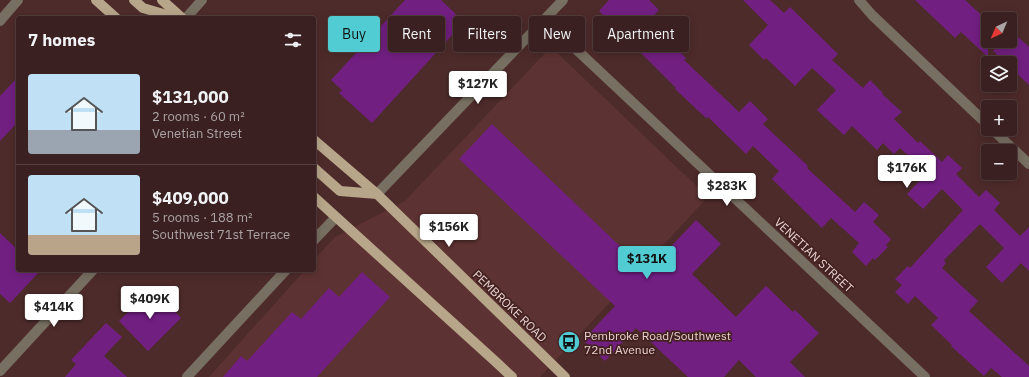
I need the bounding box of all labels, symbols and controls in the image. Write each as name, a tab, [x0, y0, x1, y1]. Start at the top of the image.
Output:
north arrow	[981, 12, 1017, 48]
map controls	[981, 12, 1017, 180]
chip: Buy	[328, 16, 380, 52]
chip: Rent	[388, 16, 445, 52]
chip: Filters	[453, 16, 521, 52]
chip: New	[529, 16, 585, 52]
chip: Apartment	[593, 16, 689, 52]
text: 7 homes	[28, 29, 95, 51]
icon: filters	[282, 29, 304, 51]
button: layers	[981, 56, 1017, 92]
pin: $127K	[450, 71, 506, 105]
text: $127K	[458, 75, 498, 92]
text: $131,000	[152, 86, 229, 108]
icon: home	[60, 90, 108, 138]
button: +	[981, 100, 1017, 136]
text: 2 rooms · 60 m²	[152, 108, 245, 125]
text: Venetian Street	[152, 125, 242, 142]
button: −	[981, 144, 1017, 180]
pin: $176K	[879, 155, 935, 189]
text: $176K	[887, 159, 927, 176]
pin: $283K	[699, 173, 755, 207]
text: $283K	[707, 177, 747, 194]
text: $409,000	[152, 187, 229, 209]
icon: home	[60, 191, 108, 239]
text: 5 rooms · 188 m²	[152, 209, 253, 226]
pin: $156K	[421, 214, 477, 248]
street label: VENETIAN STREET	[771, 215, 857, 296]
text: $156K	[429, 218, 469, 235]
text: Southwest 71st Terrace	[152, 226, 290, 243]
pin: $131K	[619, 246, 675, 280]
text: $131K	[627, 250, 667, 267]
street label: PEMBROKE ROAD	[470, 267, 550, 345]
pin: $409K	[122, 286, 178, 320]
text: $409K	[130, 290, 170, 307]
pin: $414K	[26, 294, 82, 328]
text: $414K	[34, 298, 74, 315]
place label: Pembroke Road/Southwest 72nd Avenue	[584, 328, 731, 357]
bus stop icon: Pembroke Road/Southwest 72nd Avenue	[556, 329, 582, 355]

